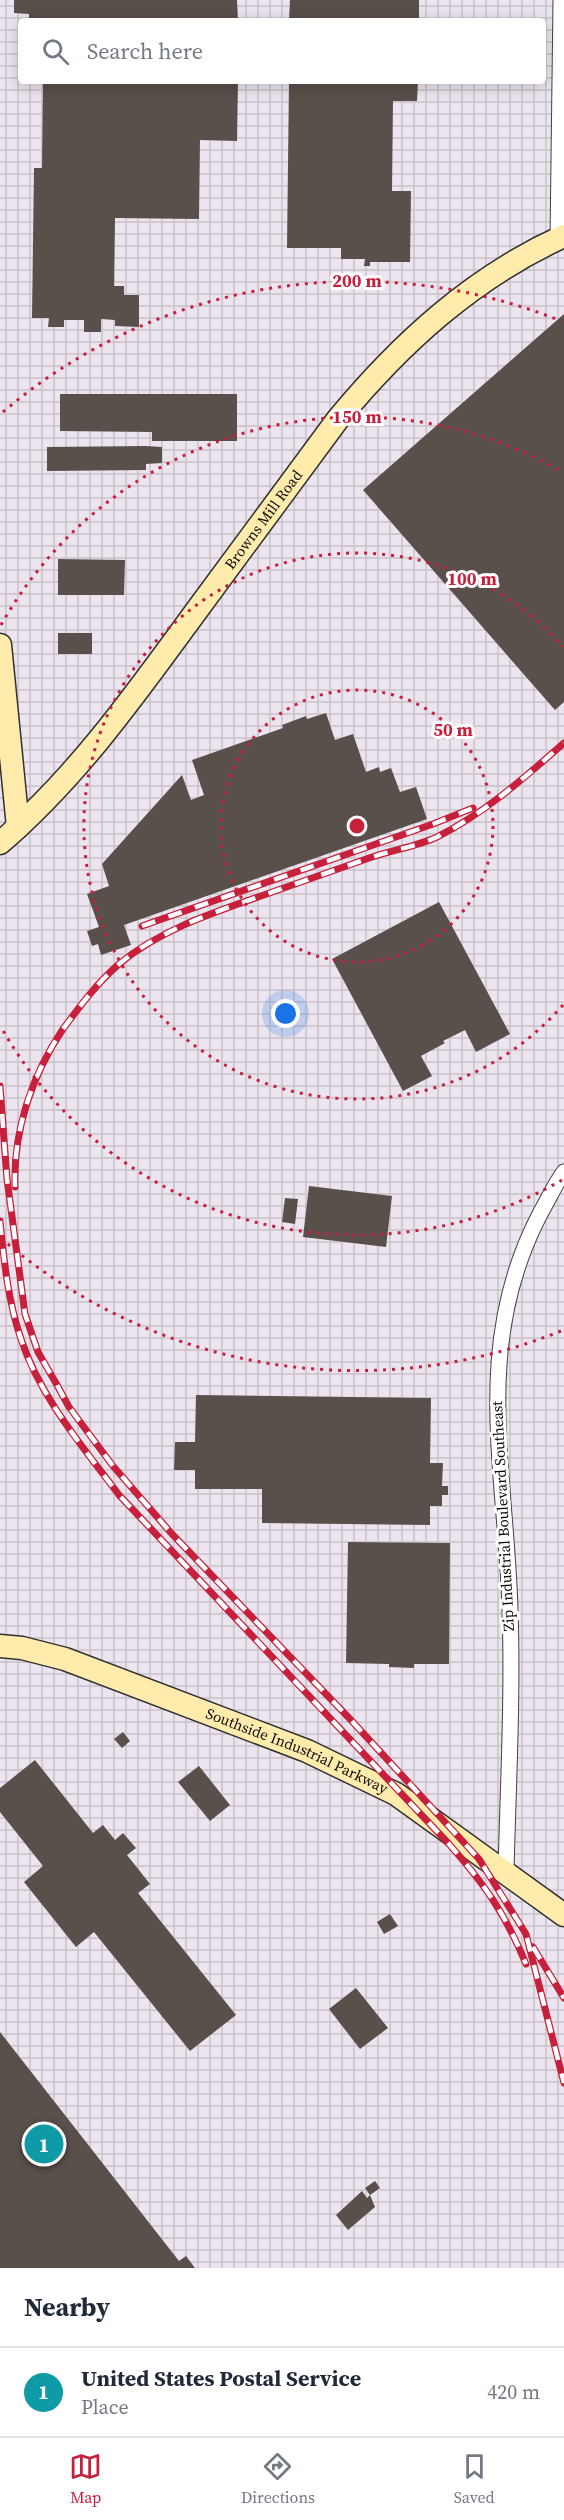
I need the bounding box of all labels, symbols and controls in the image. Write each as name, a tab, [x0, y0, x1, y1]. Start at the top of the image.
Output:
search box	[18, 18, 546, 84]
icon: search	[39, 35, 72, 68]
text: Search here	[87, 36, 203, 66]
text: 200 m	[332, 268, 382, 293]
text: 150 m	[332, 404, 382, 429]
street label: Browns Mill Road	[219, 465, 307, 573]
text: 100 m	[447, 566, 497, 591]
text: 50 m	[433, 717, 473, 742]
centre of rings	[347, 816, 367, 836]
your location	[271, 999, 300, 1028]
street label: Zip Industrial Boulevard Southeast	[486, 1400, 519, 1632]
street label: Southside Industrial Parkway	[203, 1703, 392, 1799]
pin: 1	[24, 2122, 63, 2166]
text: Nearby	[24, 2289, 110, 2325]
text: United States Postal Service	[81, 2363, 361, 2393]
text: 1	[38, 2378, 49, 2406]
text: 420 m	[487, 2378, 540, 2406]
text: Place	[81, 2393, 129, 2421]
tab: Map	[69, 2450, 102, 2508]
tab: Directions	[241, 2450, 315, 2508]
tab: Saved	[454, 2450, 495, 2508]

